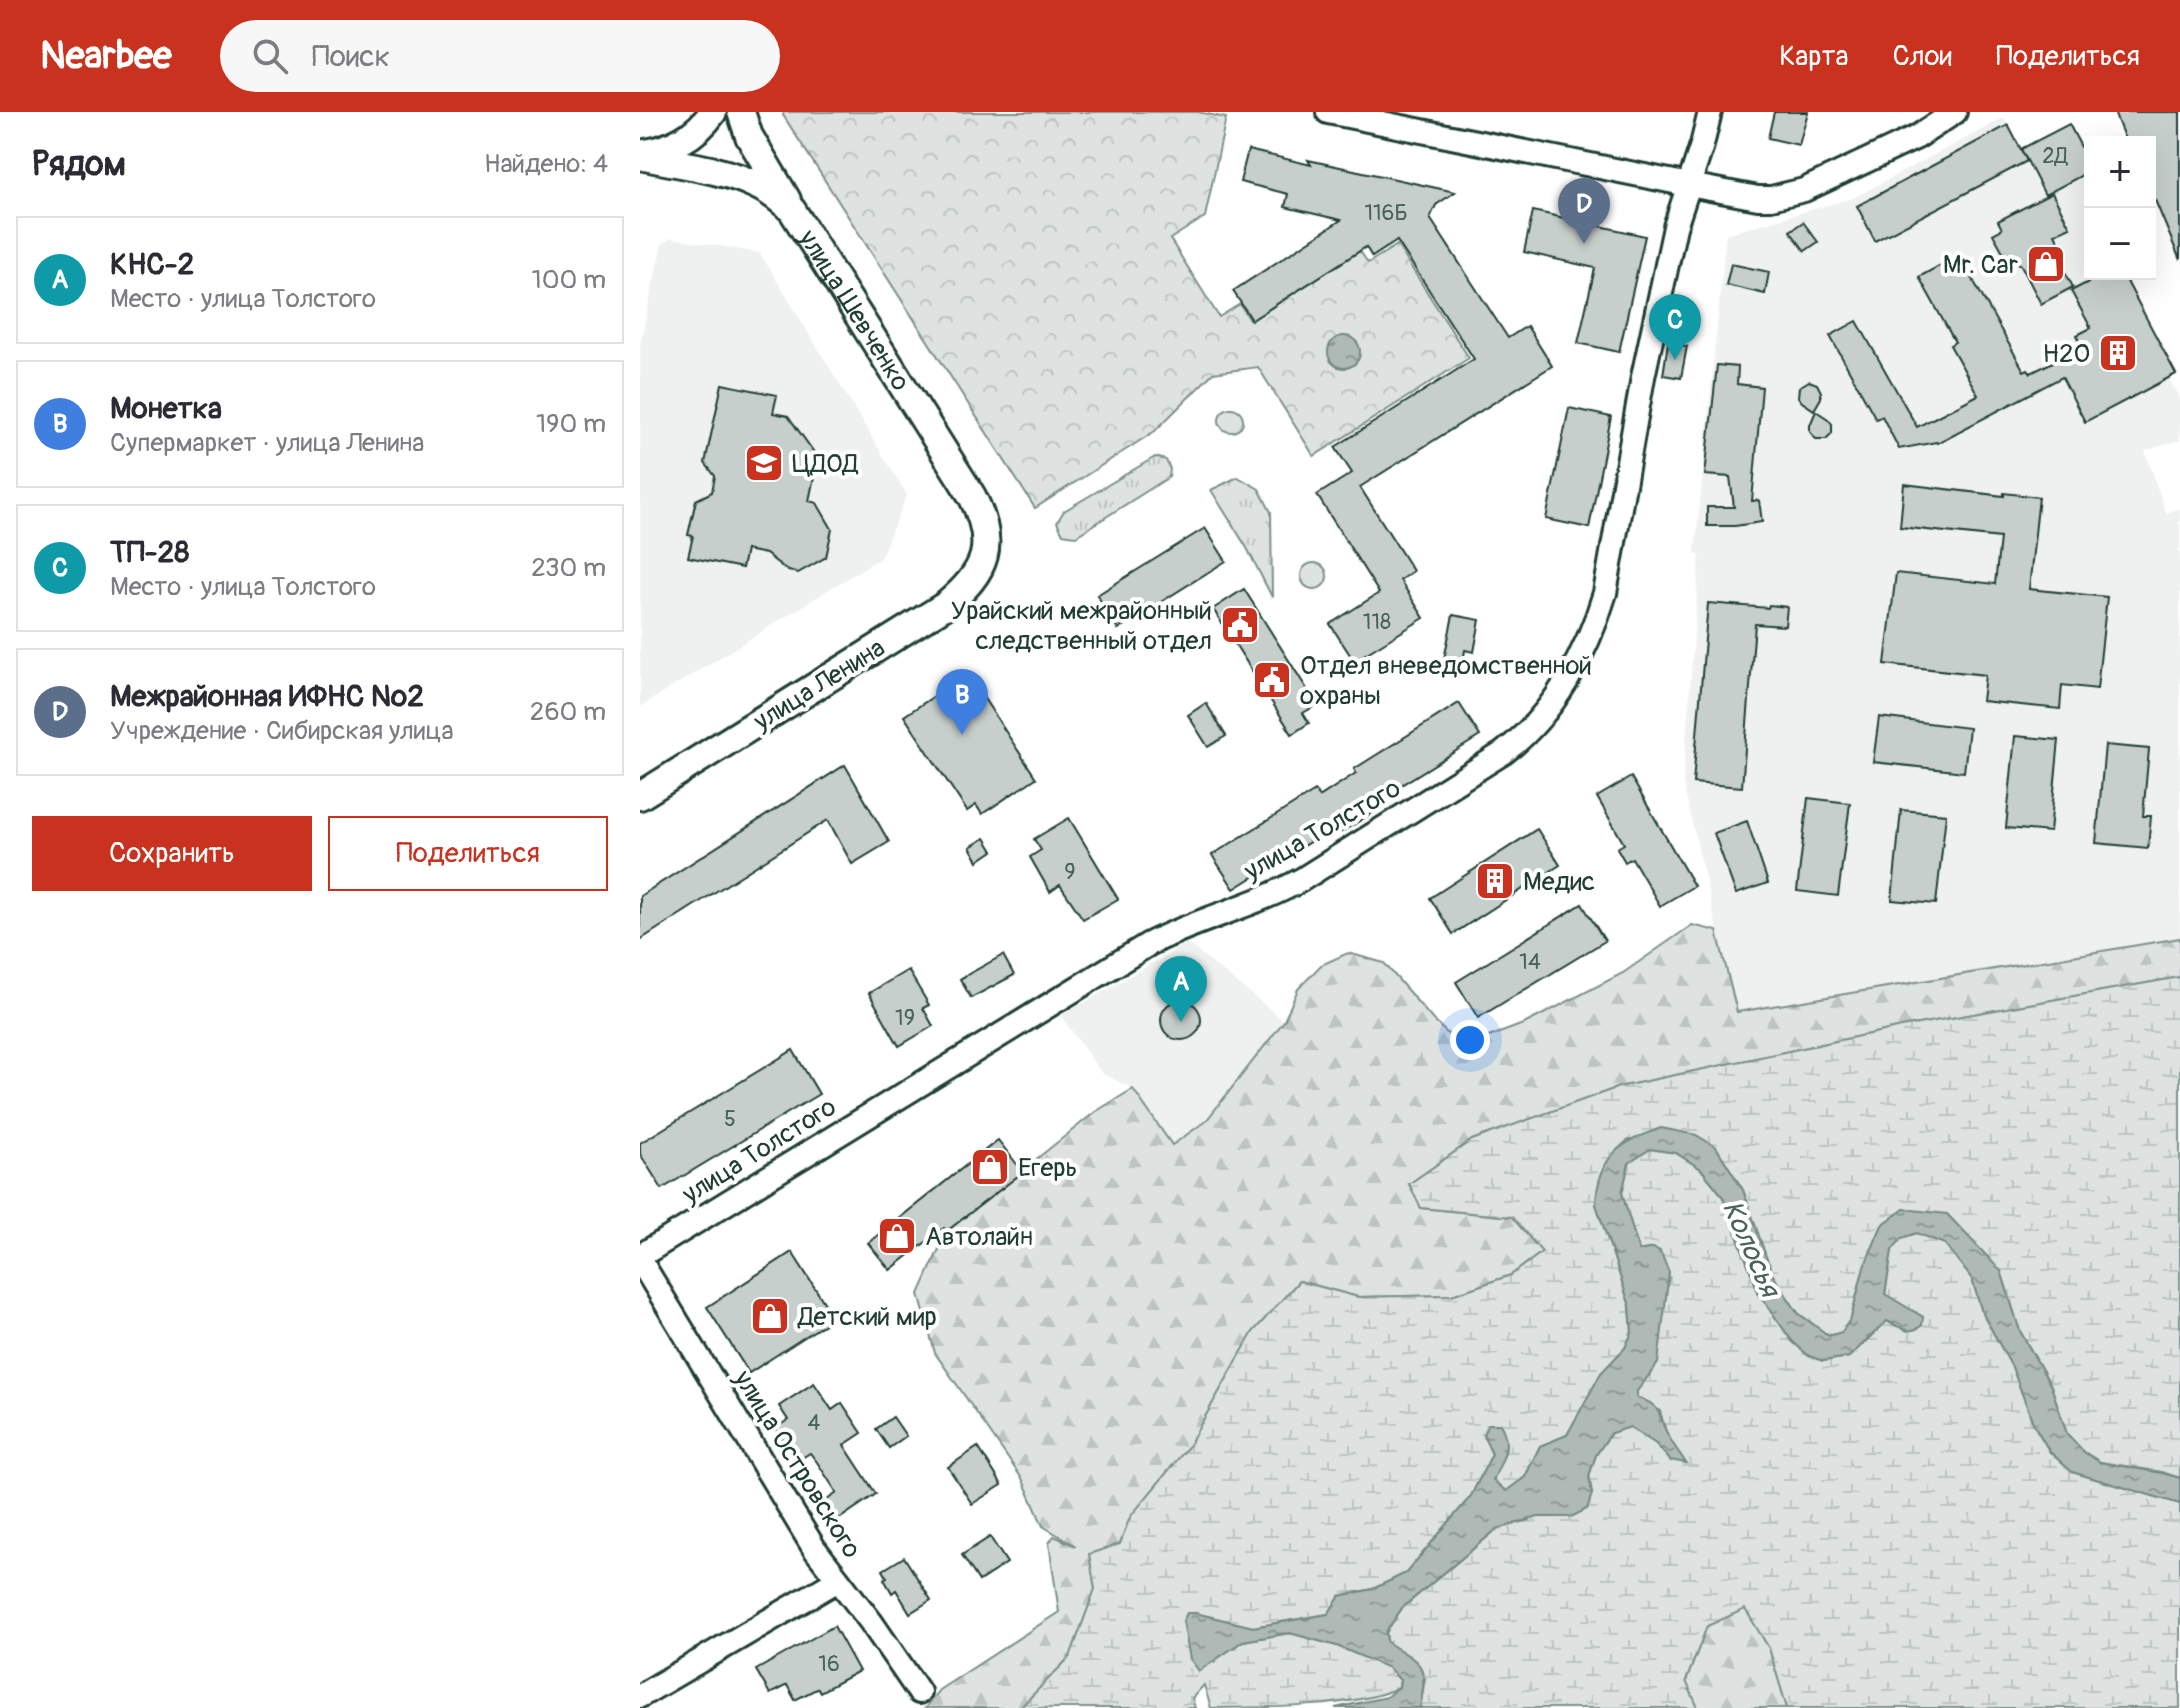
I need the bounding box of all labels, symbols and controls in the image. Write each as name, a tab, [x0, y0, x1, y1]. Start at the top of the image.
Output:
search box	[220, 20, 780, 92]
text: Nearbee	[40, 32, 172, 80]
icon: search	[248, 34, 292, 78]
text: Поиск	[312, 38, 390, 75]
text: Карта	[1779, 39, 1849, 74]
text: Слои	[1893, 39, 1952, 74]
text: Поделиться	[1996, 39, 2140, 74]
map controls	[2084, 136, 2156, 280]
button: +	[2084, 136, 2156, 208]
house number: 2Д	[2042, 142, 2069, 170]
text: Рядом	[32, 143, 126, 186]
text: Найдено: 4	[484, 148, 608, 180]
pin: D	[1558, 178, 1610, 244]
house number: 116Б	[1364, 199, 1408, 227]
button: −	[2084, 208, 2156, 280]
street label: улица Шевченко	[791, 223, 917, 397]
shop icon: Mr. Car	[2025, 243, 2067, 285]
text: КНС-2	[110, 246, 194, 283]
place label: Mr. Car	[1943, 249, 2019, 281]
text: A	[52, 264, 68, 296]
text: 100 m	[532, 264, 606, 296]
text: Место · улица Толстого	[110, 283, 376, 315]
pin: C	[1649, 294, 1701, 360]
building icon: Н2О	[2097, 332, 2139, 374]
place label: Н2О	[2042, 338, 2090, 370]
text: Монетка	[110, 390, 222, 427]
text: B	[53, 408, 67, 440]
text: 190 m	[536, 408, 606, 440]
text: Супермаркет · улица Ленина	[110, 427, 424, 459]
school or university icon: ЦДОД	[743, 442, 785, 484]
place label: ЦДОД	[792, 448, 859, 480]
text: ТП-28	[110, 534, 189, 571]
text: C	[52, 552, 68, 584]
text: 230 m	[531, 552, 606, 584]
text: Место · улица Толстого	[110, 571, 376, 603]
place label: Урайский межрайонный следственный отдел	[951, 595, 1212, 657]
public building icon: Урайский межрайонный следственный отдел	[1219, 604, 1261, 646]
house number: 118	[1363, 608, 1391, 636]
street label: улица Ленина	[747, 632, 891, 738]
place label: Отдел вневедомственной охраны	[1300, 650, 1592, 712]
public building icon: Отдел вневедомственной охраны	[1251, 659, 1293, 701]
pin: B	[936, 669, 988, 735]
text: Межрайонная ИФНС №2	[110, 678, 424, 715]
text: D	[52, 696, 68, 728]
text: 260 m	[530, 696, 606, 728]
text: Учреждение · Сибирская улица	[110, 715, 454, 747]
street label: улица Толстого	[1238, 772, 1406, 888]
button: Сохранить	[32, 816, 312, 891]
button: Поделиться	[328, 816, 608, 891]
house number: 9	[1064, 858, 1076, 886]
building icon: Медис	[1474, 860, 1516, 902]
place label: Медис	[1523, 866, 1595, 898]
house number: 14	[1519, 948, 1541, 976]
pin: A	[1155, 956, 1207, 1022]
house number: 19	[895, 1004, 915, 1032]
your location	[1450, 1020, 1490, 1060]
street label: улица Толстого	[676, 1091, 842, 1211]
house number: 5	[724, 1105, 736, 1133]
shop icon: Егерь	[969, 1146, 1011, 1188]
place label: Егерь	[1018, 1152, 1077, 1184]
water label: Колосья	[1714, 1195, 1788, 1305]
shop icon: Автолайн	[876, 1215, 918, 1257]
place label: Автолайн	[925, 1221, 1033, 1253]
shop icon: Детский мир	[749, 1295, 791, 1337]
place label: Детский мир	[797, 1301, 937, 1333]
street label: улица Островского	[726, 1364, 868, 1564]
house number: 4	[808, 1409, 821, 1437]
house number: 16	[818, 1650, 840, 1678]

